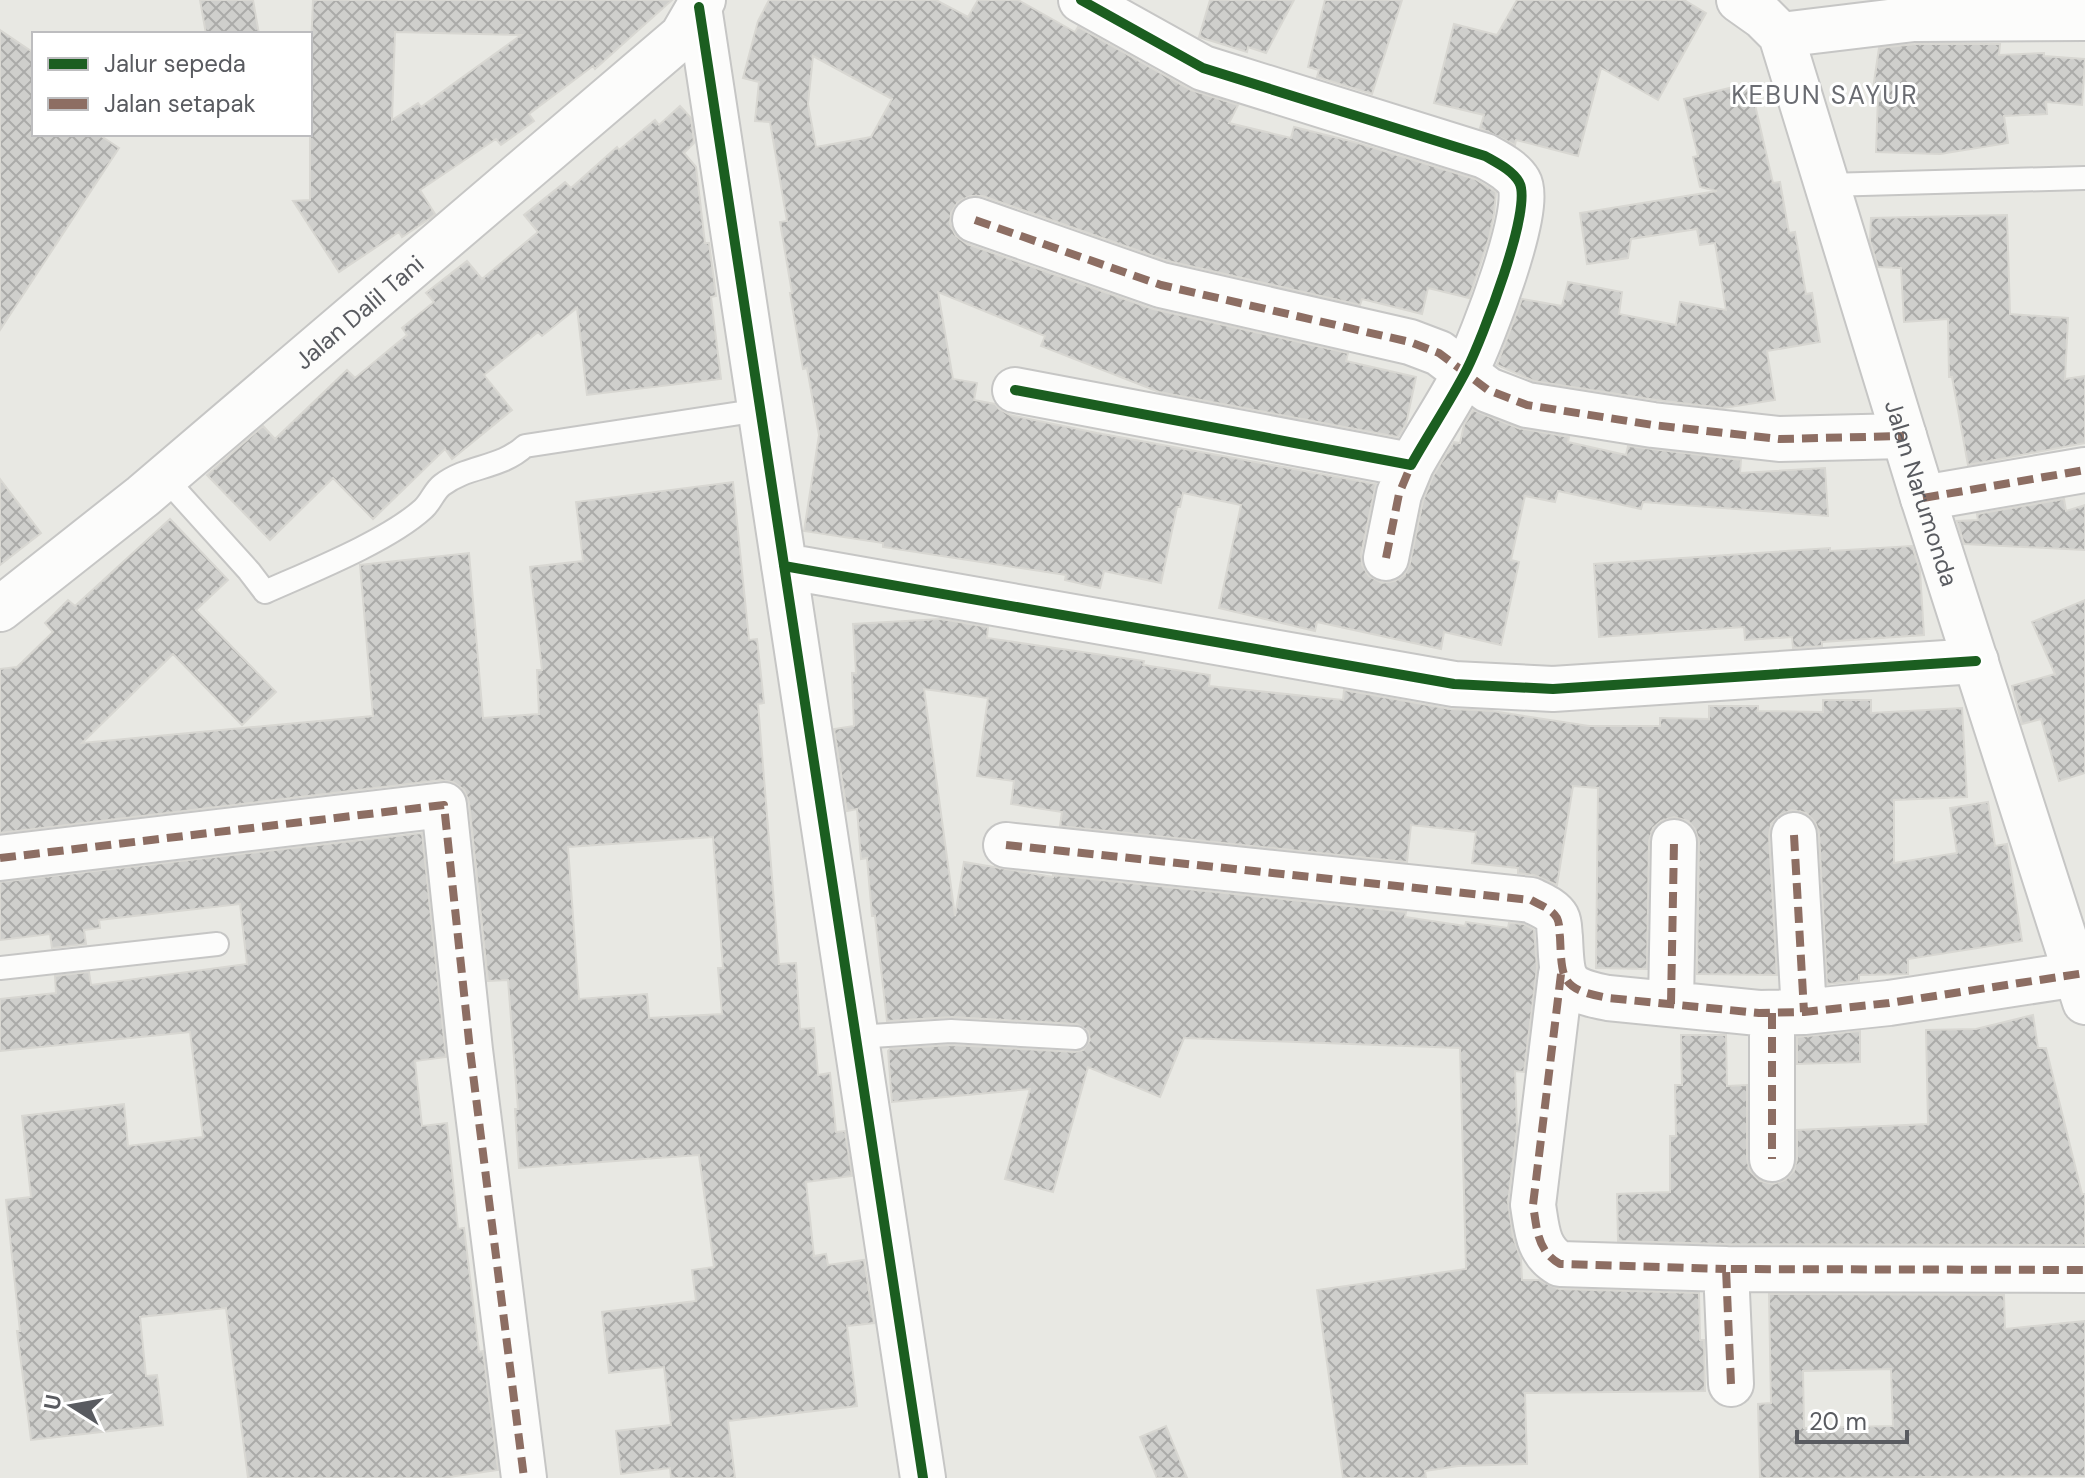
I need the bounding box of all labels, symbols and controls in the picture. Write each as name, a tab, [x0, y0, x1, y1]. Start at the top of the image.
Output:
legend	[32, 32, 312, 136]
text: Jalur sepeda	[104, 48, 246, 79]
district label: KEBUN SAYUR	[1731, 78, 1919, 112]
text: Jalan setapak	[104, 88, 256, 119]
street label: Jalan Dalil Tani	[288, 248, 430, 376]
street label: Jalan Narumonda	[1878, 396, 1966, 590]
north arrow	[32, 1366, 112, 1446]
text: U	[37, 1392, 69, 1412]
scale bar	[1797, 1394, 1907, 1444]
text: 20 m	[1809, 1406, 1867, 1437]

